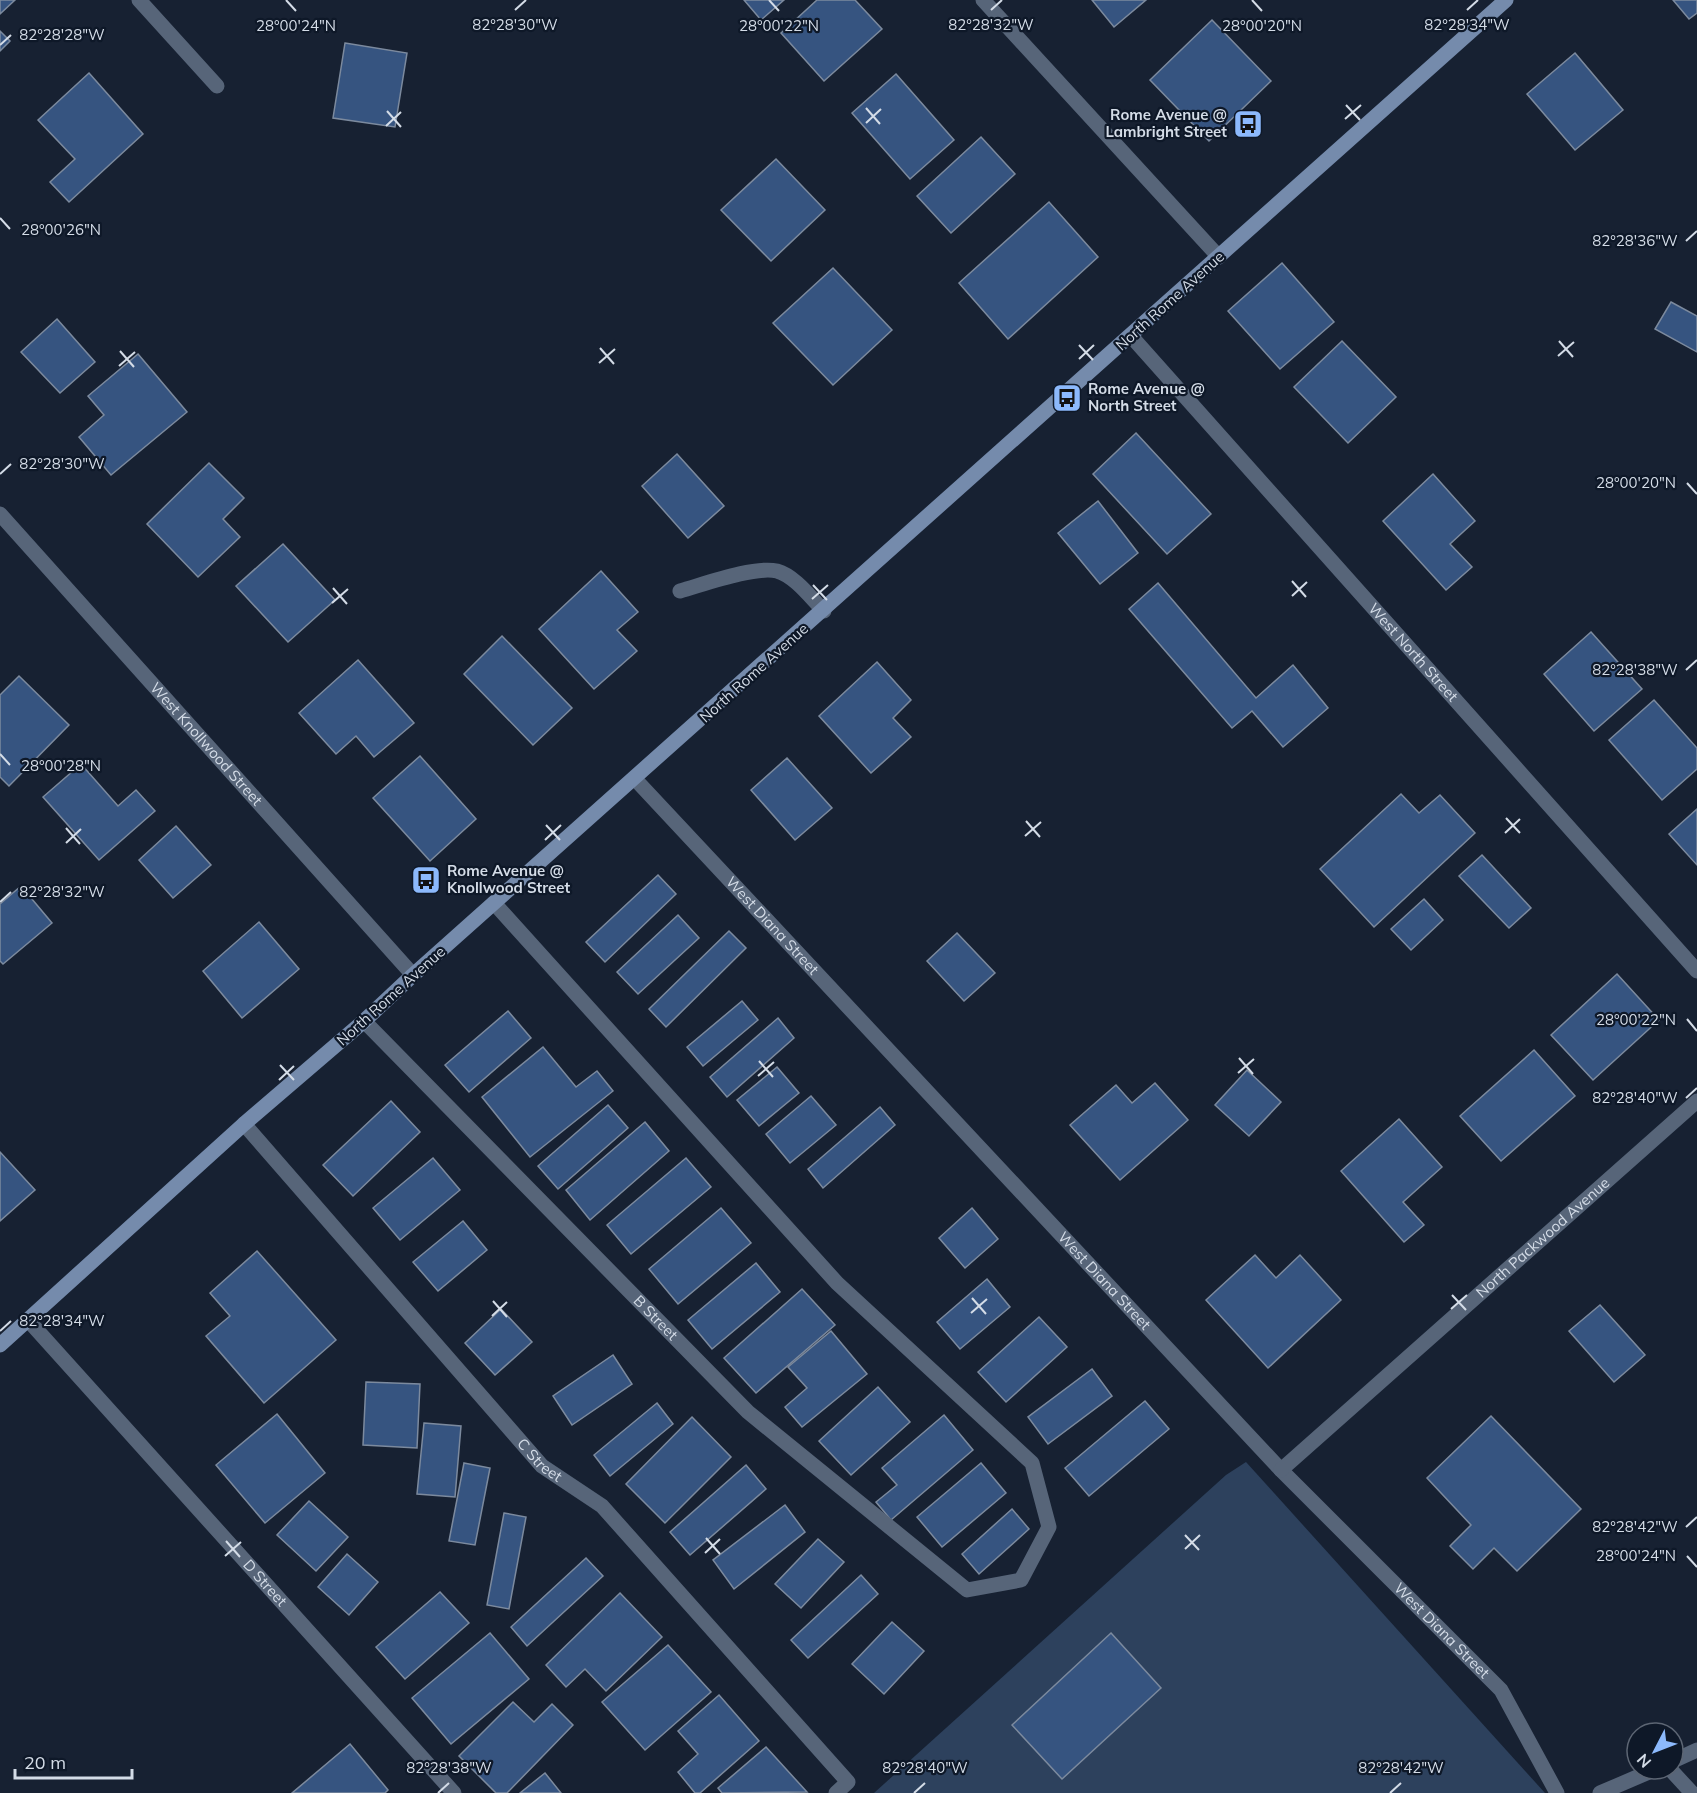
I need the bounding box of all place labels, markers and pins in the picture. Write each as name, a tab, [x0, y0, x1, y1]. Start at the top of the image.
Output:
place label: Rome Avenue @ Lambright Street	[1105, 105, 1227, 141]
bus stop icon: Rome Avenue @ Lambright Street	[1232, 108, 1264, 140]
place label: Rome Avenue @ North Street	[1088, 379, 1205, 415]
bus stop icon: Rome Avenue @ North Street	[1051, 382, 1083, 414]
place label: Rome Avenue @ Knollwood Street	[447, 861, 570, 897]
bus stop icon: Rome Avenue @ Knollwood Street	[410, 864, 442, 896]

